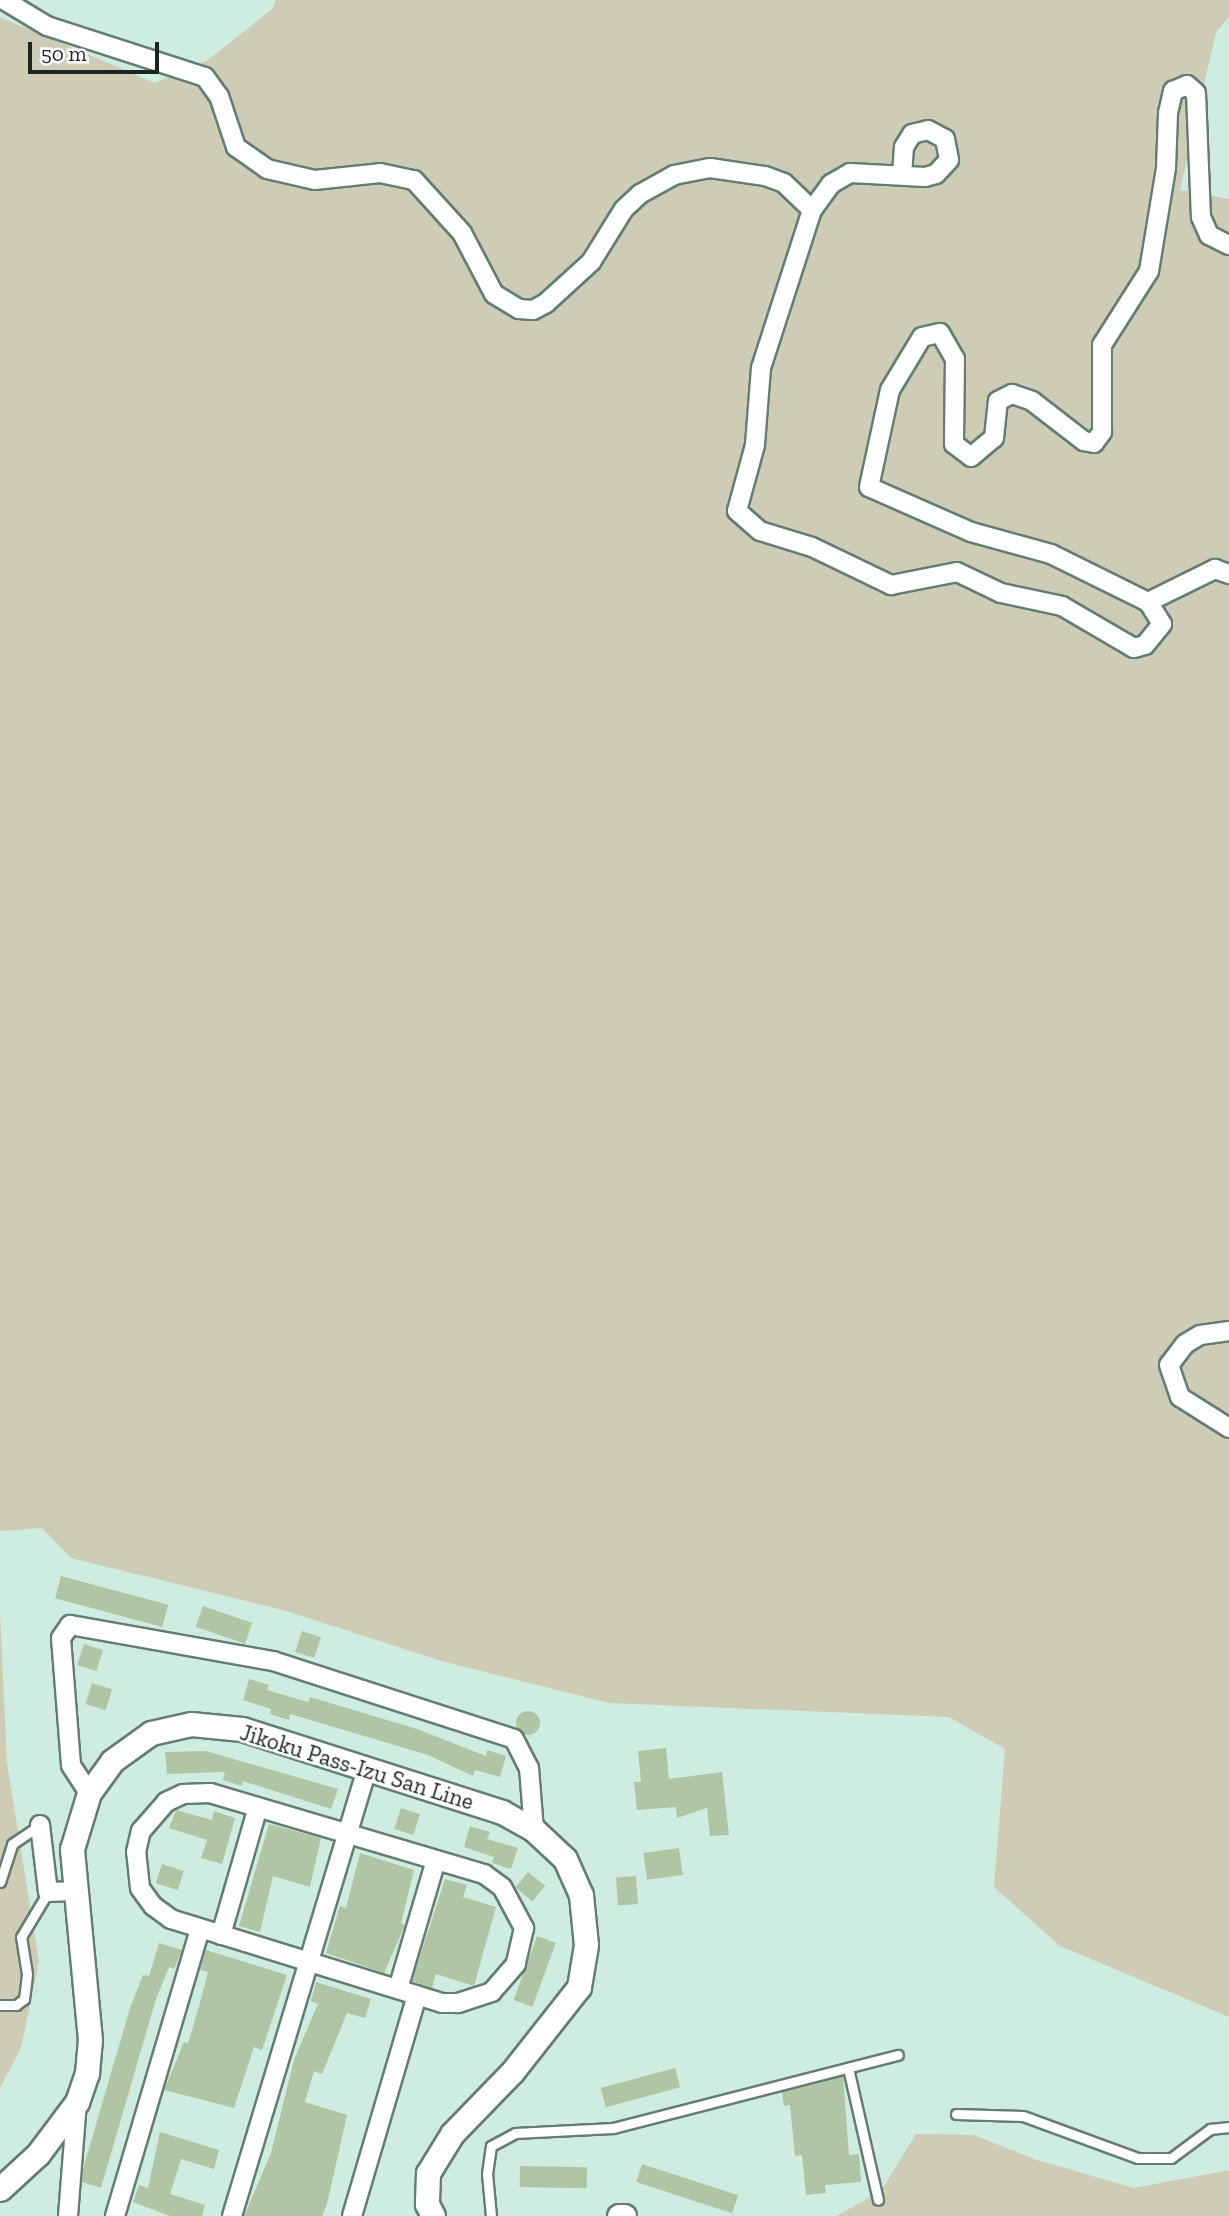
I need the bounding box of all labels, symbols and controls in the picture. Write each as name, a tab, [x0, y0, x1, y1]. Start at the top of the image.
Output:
scale bar	[32, 28, 163, 72]
text: 50 m	[41, 41, 87, 66]
street label: Jikoku Pass-Izu San Line	[237, 1718, 477, 1816]

